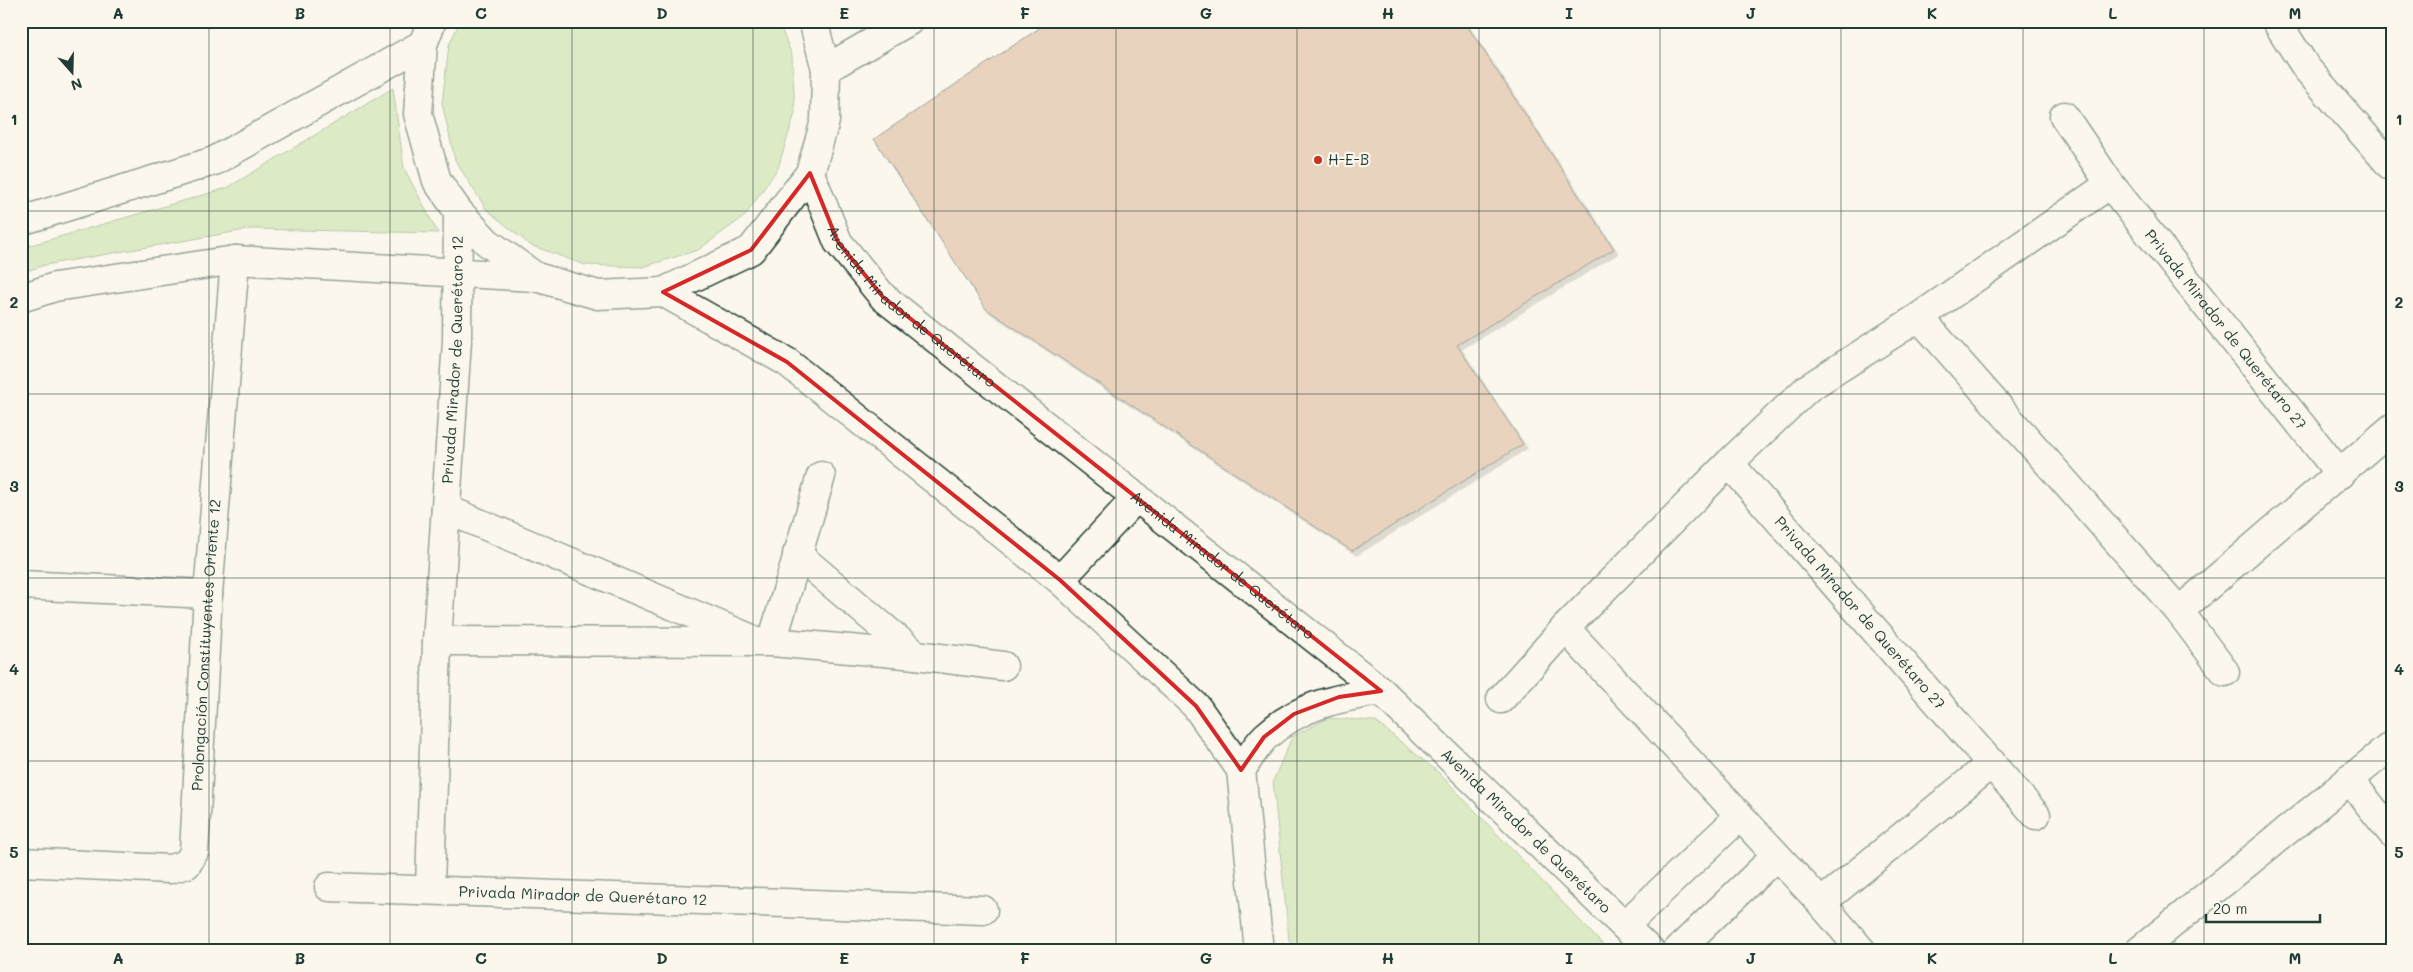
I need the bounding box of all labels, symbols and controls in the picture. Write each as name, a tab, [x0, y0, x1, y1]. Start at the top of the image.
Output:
text: A	[112, 2, 124, 23]
text: B	[295, 2, 305, 23]
text: C	[475, 2, 487, 23]
text: D	[656, 2, 668, 23]
text: E	[839, 2, 849, 23]
text: F	[1020, 2, 1030, 23]
text: G	[1200, 2, 1212, 23]
text: H	[1382, 2, 1394, 23]
text: I	[1565, 2, 1573, 23]
text: J	[1746, 2, 1756, 23]
text: K	[1927, 2, 1937, 23]
text: L	[2108, 2, 2118, 23]
text: M	[2289, 2, 2301, 23]
north arrow	[48, 48, 98, 98]
text: N	[68, 74, 85, 95]
text: 1	[10, 108, 18, 129]
text: 1	[2395, 108, 2403, 129]
place label: H-E-B	[1328, 149, 1369, 169]
marker: H-E-B	[1312, 154, 1324, 166]
street label: Avenida Mirador de Querétaro	[823, 222, 1000, 392]
street label: Privada Mirador de Querétaro 27	[2141, 225, 2312, 433]
street label: Privada Mirador de Querétaro 12	[437, 235, 467, 484]
text: 2	[10, 291, 19, 312]
text: 2	[2395, 291, 2404, 312]
text: 3	[9, 475, 19, 496]
text: 3	[2394, 475, 2404, 496]
street label: Avenida Mirador de Querétaro	[1127, 486, 1319, 644]
street label: Prolongación Constituyentes Oriente 12	[186, 498, 225, 791]
street label: Privada Mirador de Querétaro 27	[1771, 511, 1950, 713]
text: 4	[9, 658, 19, 679]
text: 4	[2394, 658, 2404, 679]
street label: Avenida Mirador de Querétaro	[1437, 744, 1616, 917]
text: 5	[9, 841, 19, 862]
text: 5	[2394, 841, 2404, 862]
street label: Privada Mirador de Querétaro 12	[458, 881, 707, 909]
scale bar	[2206, 892, 2319, 924]
text: 20 m	[2213, 898, 2247, 918]
text: A	[112, 947, 124, 968]
text: B	[295, 947, 305, 968]
text: C	[475, 947, 487, 968]
text: D	[656, 947, 668, 968]
text: E	[839, 947, 849, 968]
text: F	[1020, 947, 1030, 968]
text: G	[1200, 947, 1212, 968]
text: H	[1382, 947, 1394, 968]
text: I	[1565, 947, 1573, 968]
text: J	[1746, 947, 1756, 968]
text: K	[1927, 947, 1937, 968]
text: L	[2108, 947, 2118, 968]
text: M	[2289, 947, 2301, 968]

